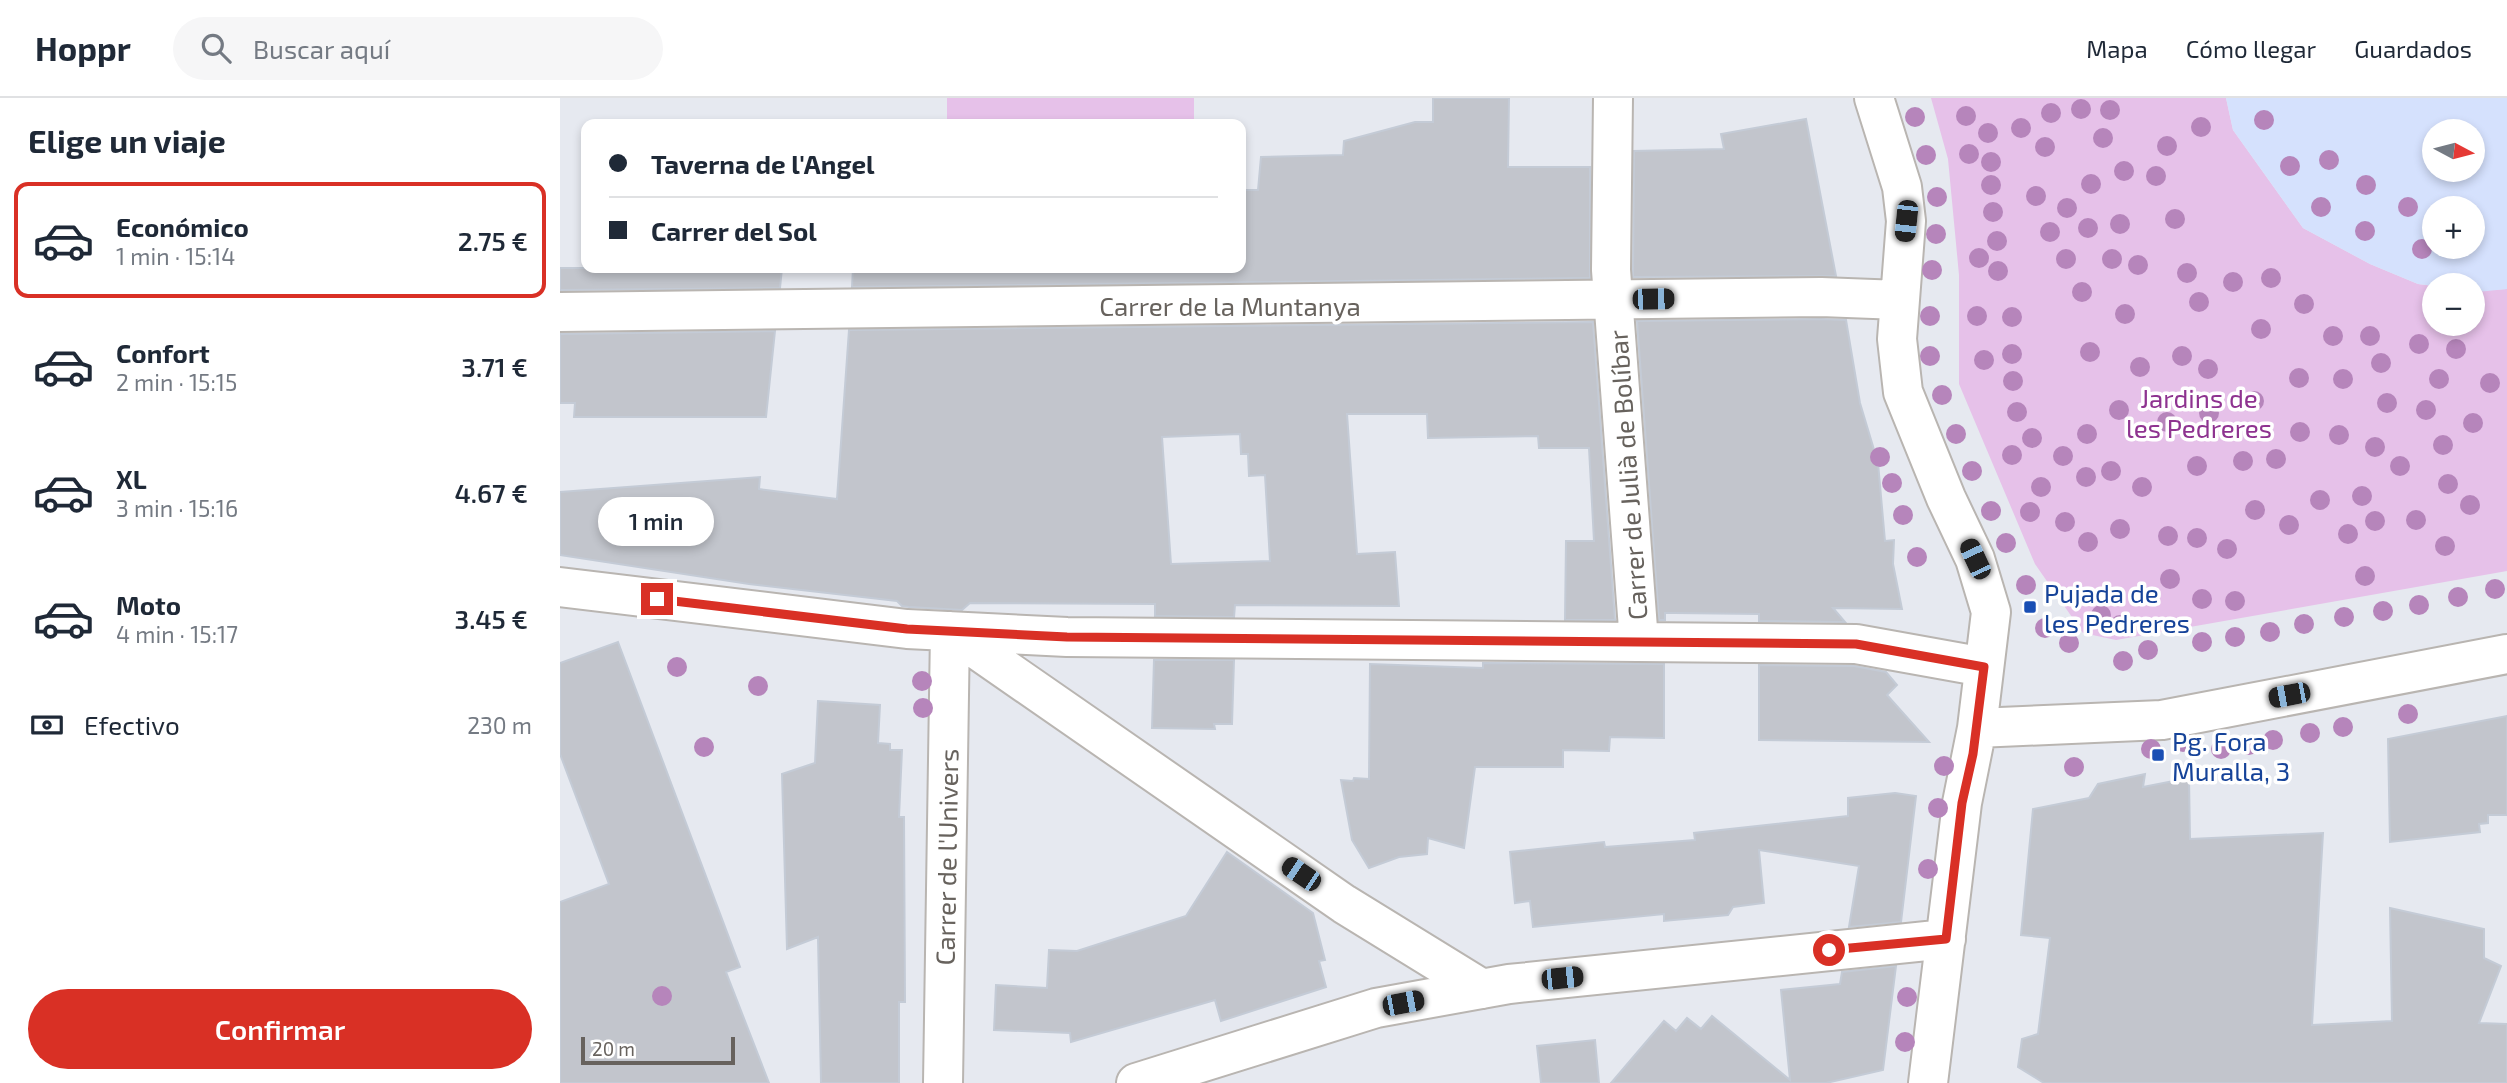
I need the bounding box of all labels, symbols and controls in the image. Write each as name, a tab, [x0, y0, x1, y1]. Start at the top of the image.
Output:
search box	[173, 17, 663, 80]
text: Hoppr	[35, 28, 131, 68]
icon: search	[197, 29, 235, 67]
text: Buscar aquí	[253, 33, 390, 64]
text: Mapa	[2086, 34, 2148, 63]
text: Cómo llegar	[2186, 34, 2316, 63]
text: Guardados	[2354, 34, 2472, 63]
north arrow	[2422, 119, 2485, 182]
map controls	[2422, 119, 2485, 336]
text: Elige un viaje	[28, 121, 226, 159]
text: Taverna de l'Angel	[651, 148, 875, 179]
button: +	[2422, 196, 2485, 259]
car	[1894, 199, 1919, 243]
icon: car	[32, 209, 95, 272]
text: Económico	[116, 211, 249, 242]
text: Carrer del Sol	[651, 215, 817, 246]
text: 2.75 €	[458, 225, 528, 256]
text: 1 min · 15:14	[116, 242, 235, 270]
button: −	[2422, 273, 2485, 336]
car	[1632, 288, 1675, 310]
street label: Carrer de la Muntanya	[1099, 290, 1361, 321]
street label: Carrer de Julià de Bolíbar	[1601, 329, 1653, 621]
icon: car	[32, 335, 95, 398]
text: Confort	[116, 337, 210, 368]
text: 3.71 €	[461, 351, 528, 382]
text: 2 min · 15:15	[116, 368, 237, 396]
park label: Jardins de les Pedreres	[2126, 382, 2272, 443]
icon: car	[32, 461, 95, 524]
text: XL	[116, 463, 147, 494]
text: 4.67 €	[454, 477, 528, 508]
text: 3 min · 15:16	[116, 494, 238, 522]
callout: 1 min	[599, 498, 715, 546]
text: 1 min	[629, 507, 683, 535]
car	[1957, 536, 1994, 582]
place label: Pujada de les Pedreres	[2044, 577, 2190, 638]
route end	[641, 583, 673, 615]
icon: car	[32, 587, 95, 650]
text: Moto	[116, 589, 181, 620]
marker: Pujada de les Pedreres	[2022, 599, 2038, 615]
text: 3.45 €	[455, 603, 528, 634]
text: 4 min · 15:17	[116, 620, 238, 648]
car	[2267, 681, 2312, 709]
icon: cash	[28, 706, 66, 744]
text: Efectivo	[84, 709, 180, 740]
text: 230 m	[467, 711, 532, 739]
place label: Pg. Fora Muralla, 3	[2172, 725, 2290, 786]
marker: Pg. Fora Muralla, 3	[2150, 747, 2166, 763]
street label: Carrer de l'Univers	[929, 748, 963, 966]
car	[1278, 854, 1325, 894]
route start	[1813, 934, 1845, 966]
car	[1541, 965, 1584, 991]
button: Confirmar	[28, 989, 532, 1069]
car	[1381, 989, 1426, 1017]
scale bar	[581, 1034, 735, 1066]
text: 20 m	[592, 1037, 635, 1060]

